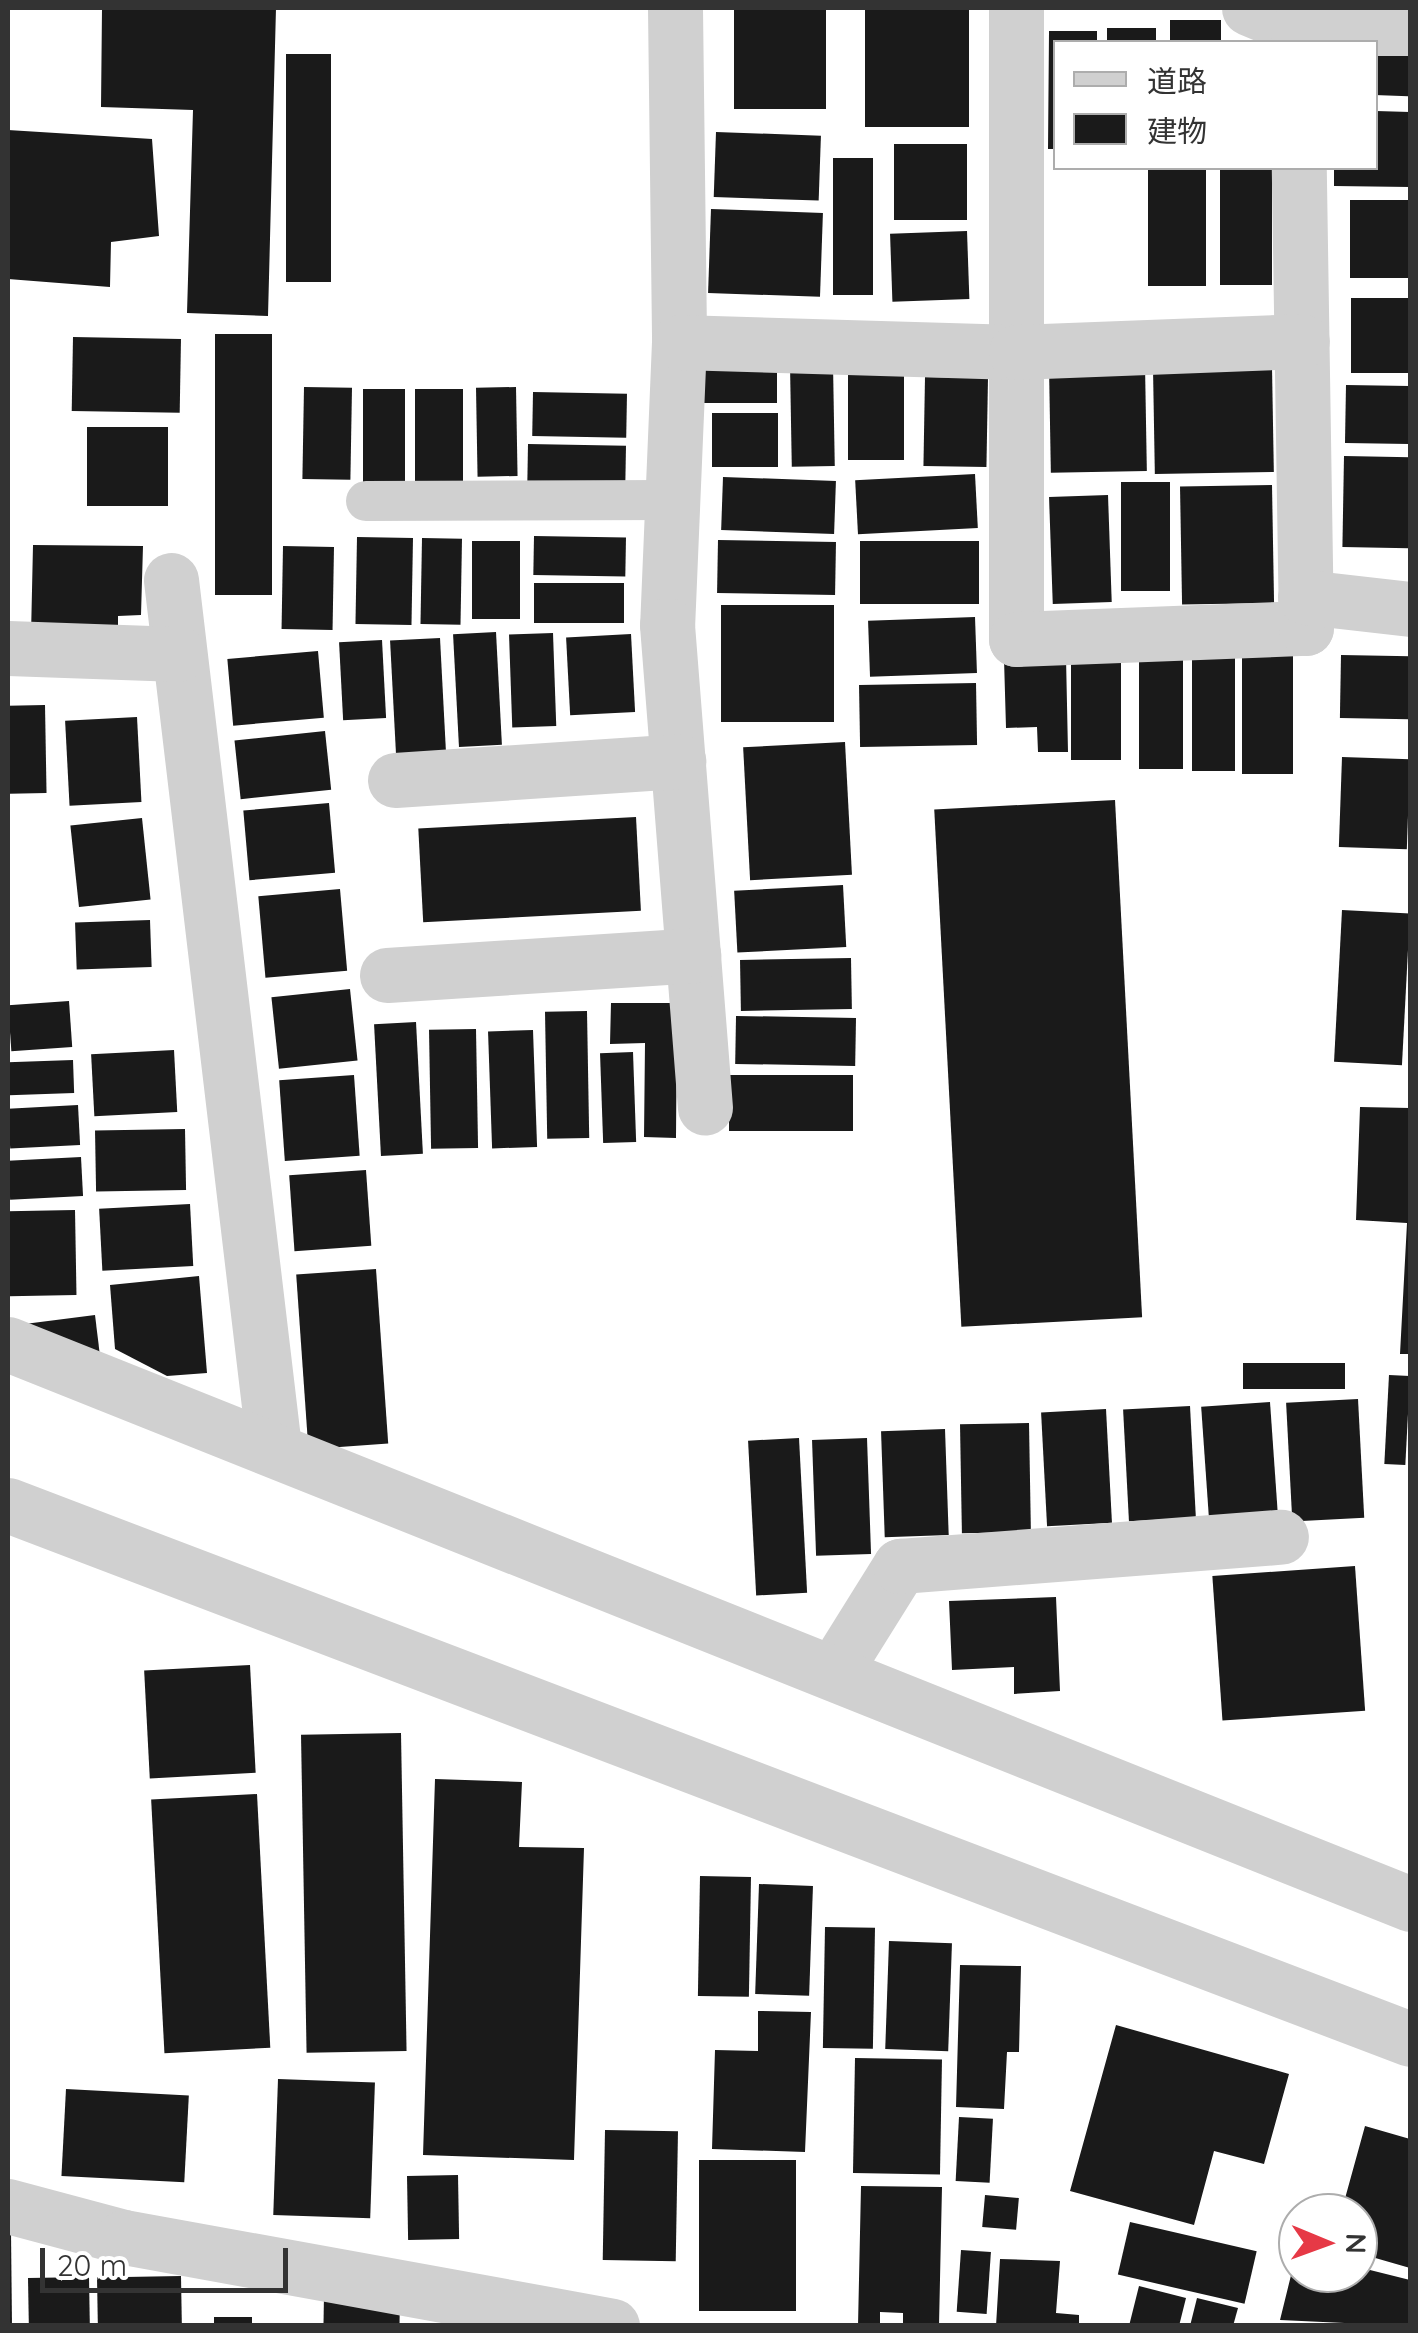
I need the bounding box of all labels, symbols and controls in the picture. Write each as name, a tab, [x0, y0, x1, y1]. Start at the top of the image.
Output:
legend	[1053, 40, 1378, 170]
text: 道路	[1147, 62, 1207, 100]
text: 建物	[1147, 112, 1207, 150]
north arrow	[1278, 2193, 1378, 2293]
scale bar	[45, 2228, 292, 2290]
text: N	[1339, 2233, 1374, 2254]
text: 20 m	[57, 2246, 127, 2284]

